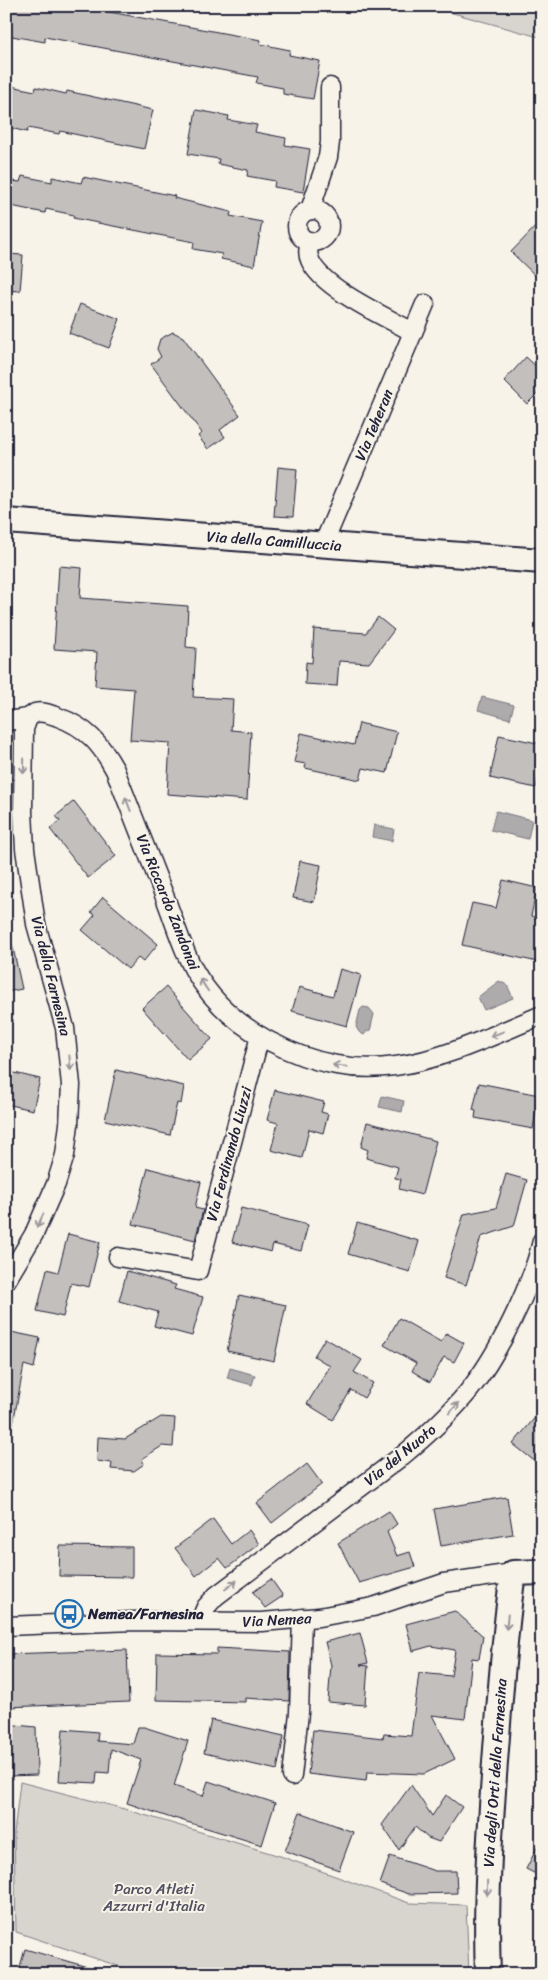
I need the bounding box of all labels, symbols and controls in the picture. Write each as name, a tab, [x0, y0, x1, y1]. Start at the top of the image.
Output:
street label: Via Teheran	[347, 385, 401, 465]
street label: Via della Camilluccia	[206, 523, 343, 559]
one-way arrow	[19, 758, 28, 774]
one-way arrow	[123, 796, 132, 812]
street label: Via Riccardo Zandonai	[129, 830, 208, 975]
street label: Via della Farnesina	[24, 913, 79, 1039]
one-way arrow	[199, 979, 209, 993]
one-way arrow	[490, 1029, 505, 1039]
one-way arrow	[65, 1055, 74, 1071]
one-way arrow	[333, 1061, 349, 1071]
street label: Via Ferdinando Liuzzi	[199, 1083, 260, 1224]
one-way arrow	[35, 1213, 45, 1228]
one-way arrow	[448, 1401, 460, 1414]
street label: Via del Nuoto	[358, 1417, 443, 1493]
one-way arrow	[224, 1580, 238, 1590]
bus stop icon: Nemea/Farnesina	[54, 1599, 84, 1629]
place label: Nemea/Farnesina	[87, 1601, 204, 1627]
street label: Via Nemea	[242, 1605, 313, 1635]
one-way arrow	[502, 1613, 512, 1629]
street label: Via degli Orti della Farnesina	[475, 1677, 515, 1868]
park label: Parco Atleti Azzurri d'Italia	[102, 1876, 205, 1919]
one-way arrow	[483, 1880, 492, 1896]

